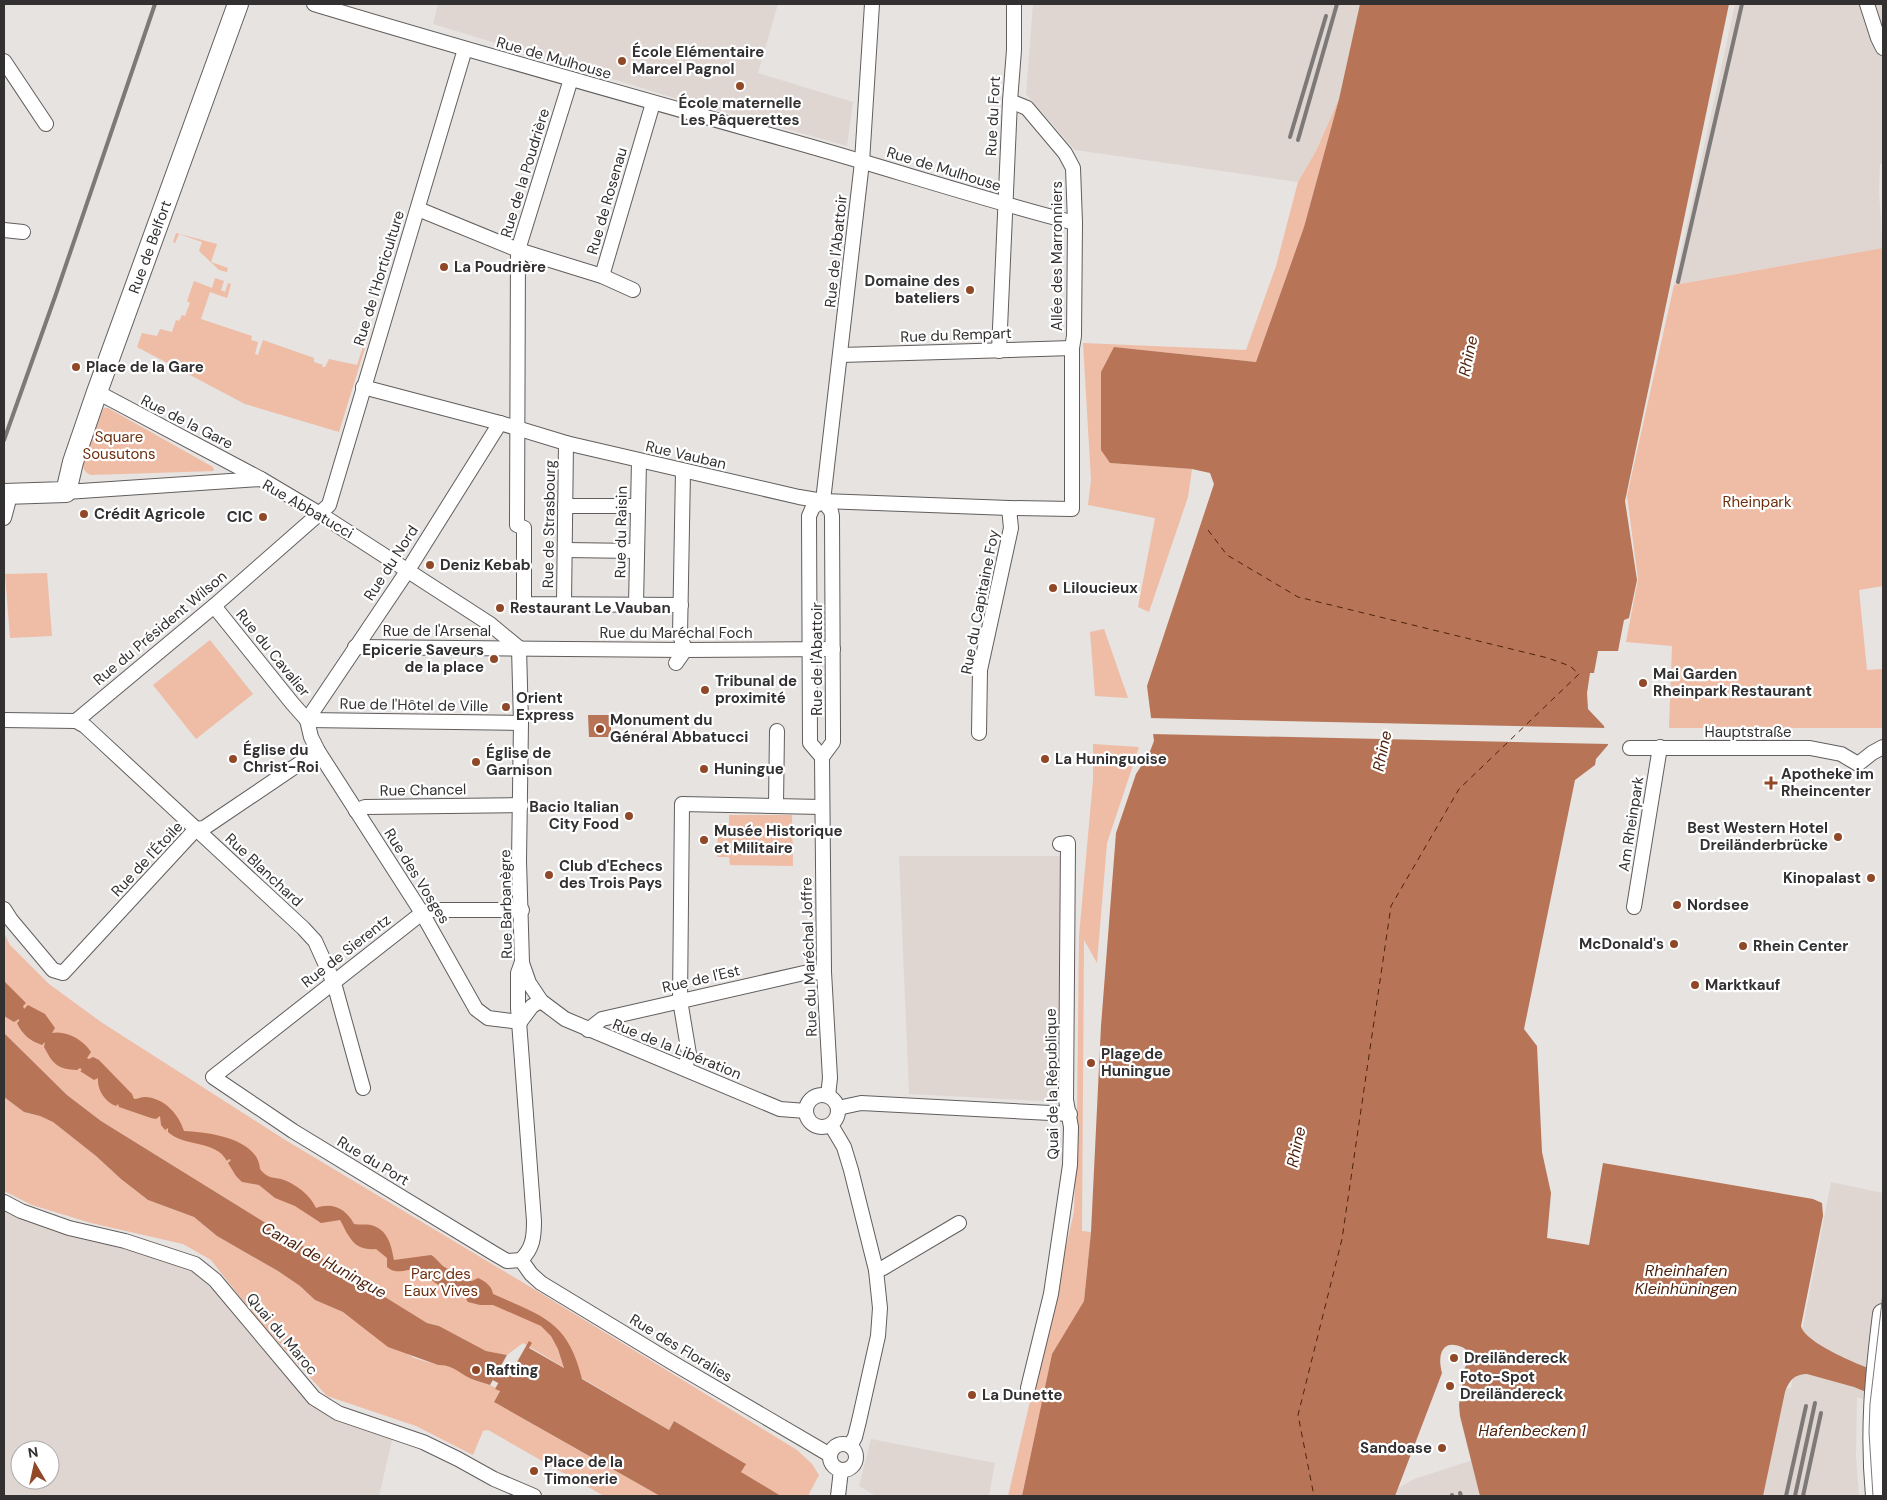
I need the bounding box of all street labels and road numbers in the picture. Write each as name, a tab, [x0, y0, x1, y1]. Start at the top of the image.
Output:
street label: Rue de Mulhouse	[494, 32, 614, 84]
street label: Rue du Fort	[981, 75, 1005, 156]
street label: Rue de la Poudrière	[496, 106, 554, 240]
street label: Rue de Mulhouse	[884, 142, 1004, 196]
street label: Rue de Rosenau	[582, 145, 632, 257]
street label: Allée des Marronniers	[1047, 181, 1067, 331]
street label: Rue de l'Abattoir	[820, 193, 852, 309]
street label: Rue de Belfort	[124, 197, 176, 296]
street label: Rue de l'Horticulture	[349, 208, 409, 348]
street label: Rue du Rempart	[900, 323, 1012, 347]
street label: Rue de la Gare	[138, 390, 236, 454]
street label: Rue Vauban	[644, 436, 728, 474]
street label: Rue de Strasbourg	[538, 460, 560, 588]
street label: Rue Abbatucci	[259, 475, 357, 543]
street label: Rue du Raisin	[610, 486, 632, 578]
street label: Rue du Nord	[359, 522, 423, 604]
street label: Rue du Capitaine Foy	[956, 527, 1004, 676]
street label: Rue du Président Wilson	[89, 566, 231, 690]
street label: Rue de l'Abattoir	[807, 602, 827, 716]
street label: Rue du Cavalier	[231, 605, 315, 701]
street label: Rue de l'Arsenal	[383, 621, 491, 641]
street label: Rue du Maréchal Foch	[599, 623, 753, 643]
street label: Rue de l'Hôtel de Ville	[339, 694, 489, 716]
street label: Hauptstraße	[1705, 722, 1791, 742]
street label: Am Rheinpark	[1614, 774, 1648, 873]
street label: Rue Chancel	[380, 779, 466, 801]
street label: Rue de l'Étoile	[107, 817, 187, 901]
street label: Rue des Vosges	[380, 824, 454, 928]
street label: Rue Blanchard	[221, 829, 307, 911]
street label: Rue Barbanègre	[495, 849, 517, 959]
street label: Rue du Maréchal Joffre	[796, 877, 822, 1037]
street label: Rue de Sierentz	[297, 910, 395, 992]
street label: Rue de l'Est	[660, 960, 742, 998]
street label: Quai de la République	[1041, 1008, 1063, 1160]
street label: Rue de la Libération	[610, 1014, 744, 1084]
street label: Rue du Port	[333, 1132, 413, 1190]
street label: Quai du Maroc	[242, 1289, 322, 1379]
street label: Rue des Floralies	[626, 1309, 736, 1387]

